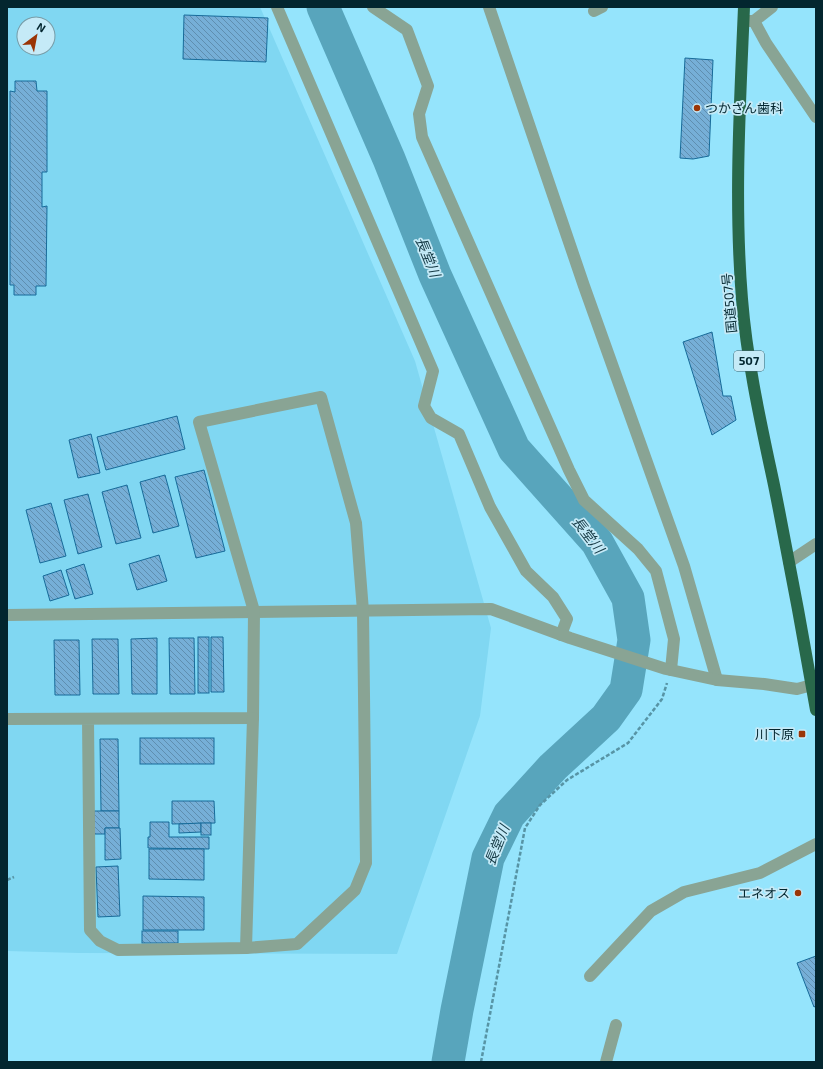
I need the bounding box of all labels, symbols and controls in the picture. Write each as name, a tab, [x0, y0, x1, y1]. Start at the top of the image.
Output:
north arrow	[16, 16, 56, 56]
text: N	[35, 19, 48, 35]
place label: つかざん歯科	[705, 100, 783, 116]
marker: つかざん歯科	[692, 103, 702, 113]
water label: 長堂川	[413, 234, 445, 281]
street label: 国道507号	[718, 272, 740, 334]
road number: 507	[734, 351, 764, 371]
water label: 長堂川	[569, 513, 609, 558]
place label: 川下原	[755, 726, 794, 742]
marker: 川下原	[797, 729, 807, 739]
water label: 長堂川	[481, 820, 513, 867]
place label: エネオス	[738, 885, 790, 901]
marker: エネオス	[793, 888, 803, 898]

